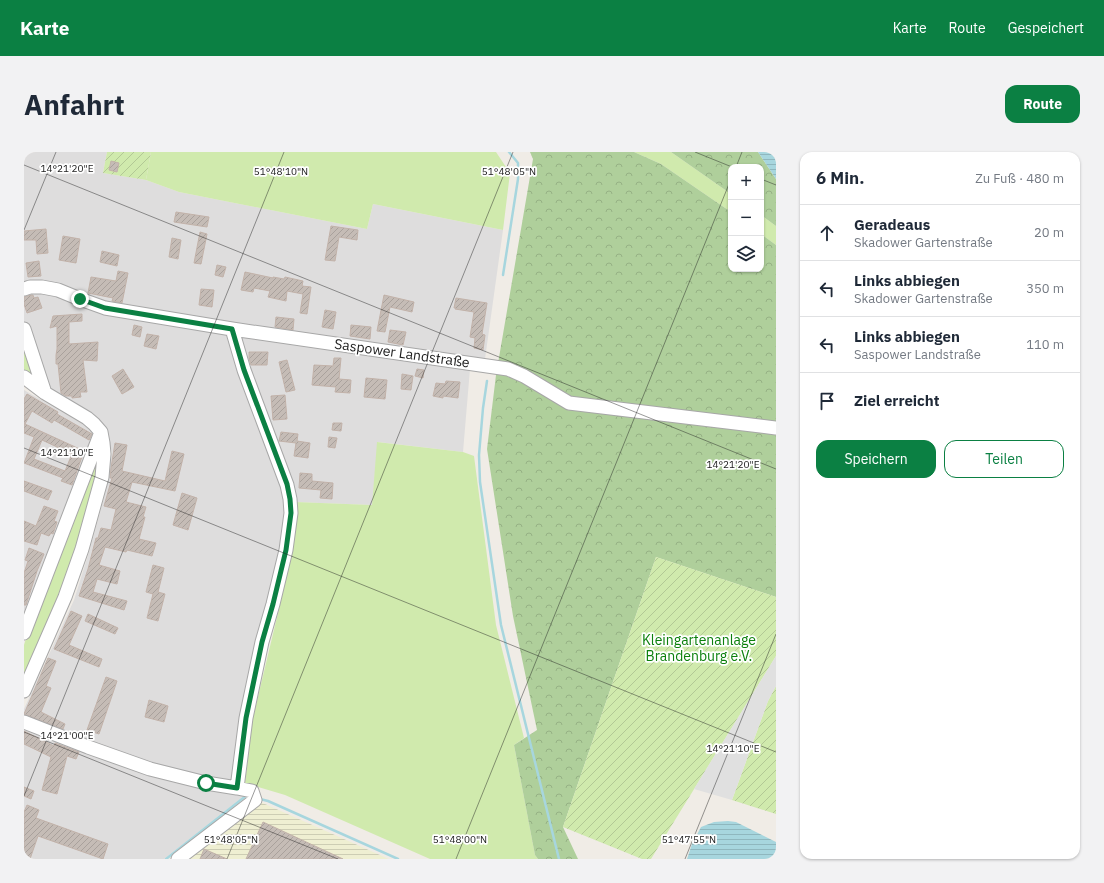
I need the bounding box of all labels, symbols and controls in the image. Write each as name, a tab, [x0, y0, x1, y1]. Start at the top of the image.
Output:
text: Karte	[20, 16, 69, 40]
text: Karte	[893, 19, 927, 37]
text: Route	[949, 19, 986, 37]
text: Gespeichert	[1008, 19, 1084, 37]
button: Route	[1005, 85, 1080, 123]
text: Anfahrt	[24, 86, 125, 123]
text: 14°21'20"E	[40, 162, 94, 175]
map controls	[728, 164, 764, 272]
button: +	[728, 164, 764, 200]
text: 51°48'10"N	[254, 165, 308, 178]
text: 51°48'05"N	[482, 165, 536, 178]
text: 6 Min.	[816, 167, 864, 189]
text: Zu Fuß · 480 m	[975, 170, 1064, 187]
button: −	[728, 200, 764, 236]
text: Geradeaus	[854, 215, 930, 234]
icon: ahead	[816, 222, 838, 244]
text: 20 m	[1034, 224, 1064, 241]
text: Skadower Gartenstraße	[854, 234, 993, 251]
button: layers	[728, 236, 764, 272]
text: Links abbiegen	[854, 271, 960, 290]
icon: left	[816, 278, 838, 300]
text: 350 m	[1026, 280, 1064, 297]
route end	[71, 290, 89, 308]
text: Skadower Gartenstraße	[854, 290, 993, 307]
text: Links abbiegen	[854, 327, 960, 346]
icon: left	[816, 334, 838, 356]
street label: Saspower Landstraße	[333, 335, 471, 371]
text: 110 m	[1026, 336, 1064, 353]
text: Saspower Landstraße	[854, 346, 981, 363]
icon: arrive	[816, 390, 838, 412]
text: Ziel erreicht	[854, 391, 940, 410]
button: Speichern	[816, 440, 936, 478]
button: Teilen	[944, 440, 1064, 478]
text: 14°21'10"E	[40, 446, 94, 459]
text: 14°21'20"E	[706, 458, 760, 471]
park label: Kleingartenanlage Brandenburg e.V.	[642, 631, 756, 665]
text: 14°21'00"E	[40, 729, 94, 742]
text: 14°21'10"E	[706, 742, 760, 755]
route start	[197, 774, 215, 792]
text: 51°48'05"N	[204, 833, 258, 846]
text: 51°48'00"N	[433, 833, 487, 846]
text: 51°47'55"N	[662, 833, 716, 846]

